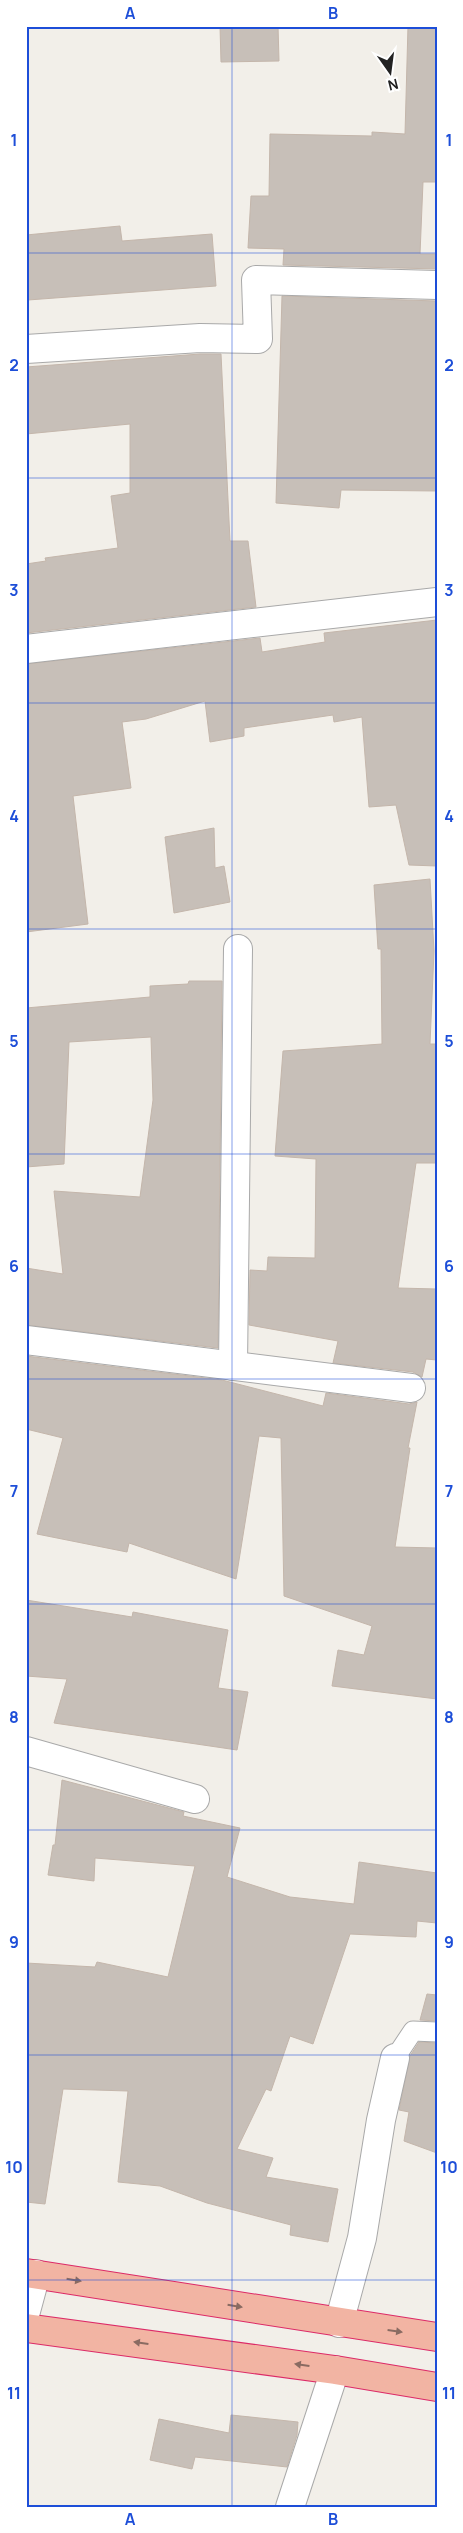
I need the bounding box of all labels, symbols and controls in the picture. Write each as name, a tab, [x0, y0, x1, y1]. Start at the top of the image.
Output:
text: A	[125, 2, 136, 24]
text: B	[328, 2, 338, 24]
north arrow	[366, 48, 416, 98]
text: N	[386, 75, 400, 96]
text: 1	[10, 129, 18, 151]
text: 1	[445, 129, 453, 151]
text: 2	[9, 354, 19, 376]
text: 2	[444, 354, 454, 376]
text: 3	[9, 579, 19, 601]
text: 3	[444, 579, 454, 601]
text: 4	[9, 805, 19, 827]
text: 4	[444, 805, 454, 827]
text: 5	[9, 1030, 19, 1052]
text: 5	[444, 1030, 454, 1052]
text: 6	[9, 1255, 19, 1277]
text: 6	[444, 1255, 454, 1277]
text: 7	[10, 1480, 18, 1502]
text: 7	[445, 1480, 453, 1502]
text: 8	[9, 1706, 19, 1728]
text: 8	[444, 1706, 454, 1728]
text: 9	[9, 1931, 19, 1953]
text: 9	[444, 1931, 454, 1953]
text: 10	[5, 2156, 23, 2178]
text: 10	[440, 2156, 458, 2178]
one-way arrow	[67, 2277, 83, 2285]
one-way arrow	[227, 2303, 243, 2311]
one-way arrow	[388, 2328, 404, 2336]
one-way arrow	[133, 2339, 149, 2347]
one-way arrow	[294, 2361, 310, 2369]
text: 11	[7, 2382, 21, 2404]
text: 11	[442, 2382, 456, 2404]
text: A	[125, 2508, 136, 2530]
text: B	[328, 2508, 338, 2530]

